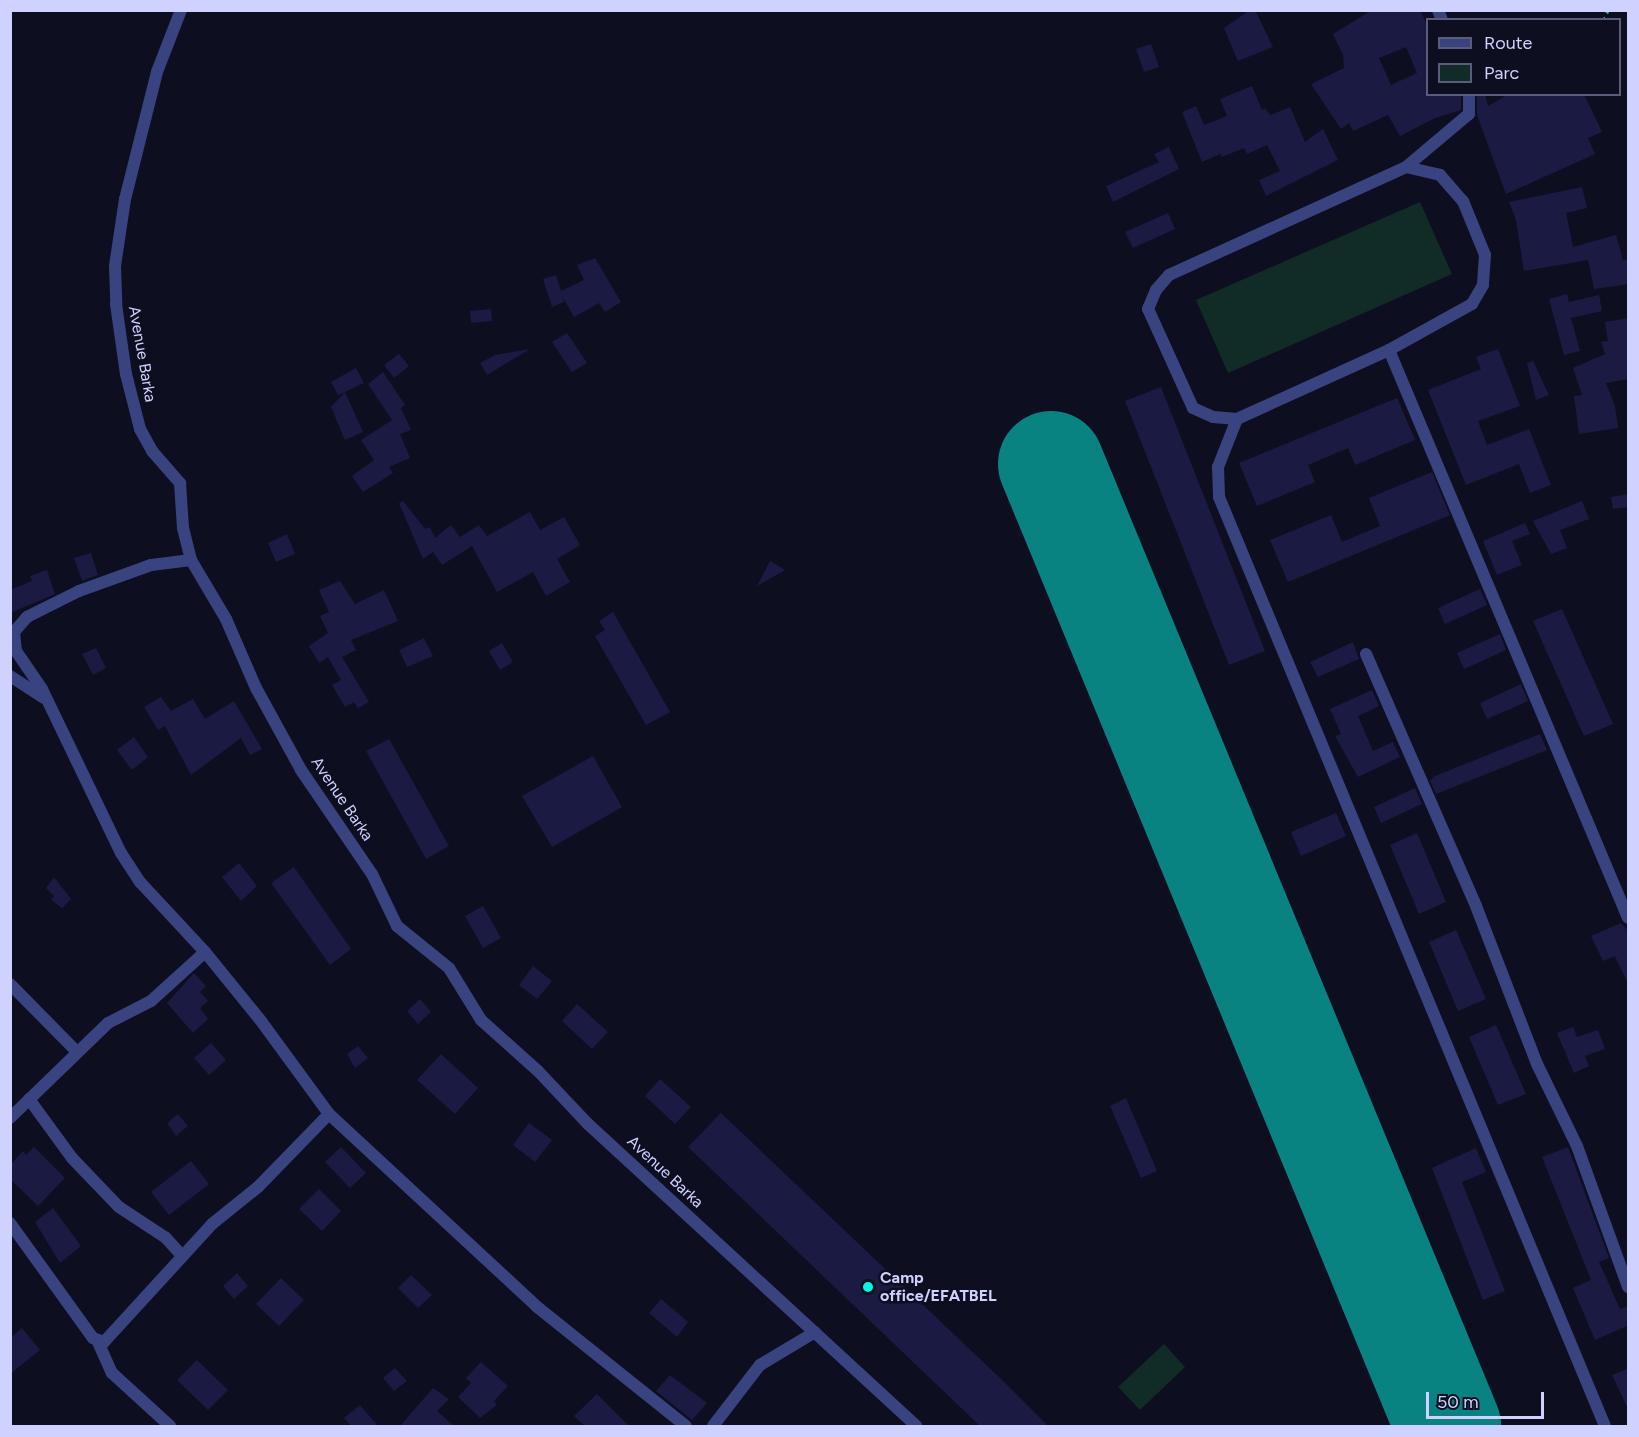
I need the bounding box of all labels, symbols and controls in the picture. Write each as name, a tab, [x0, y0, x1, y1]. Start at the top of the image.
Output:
legend	[1426, 18, 1621, 96]
text: Route	[1484, 32, 1532, 54]
text: Parc	[1484, 62, 1519, 84]
street label: Avenue Barka	[124, 304, 160, 404]
street label: Avenue Barka	[307, 753, 377, 845]
street label: Avenue Barka	[623, 1132, 707, 1212]
place label: Camp office/EFATBEL	[880, 1268, 997, 1306]
marker: Camp office/EFATBEL	[861, 1280, 875, 1294]
scale bar	[1429, 1380, 1548, 1418]
text: 50 m	[1437, 1391, 1479, 1413]

